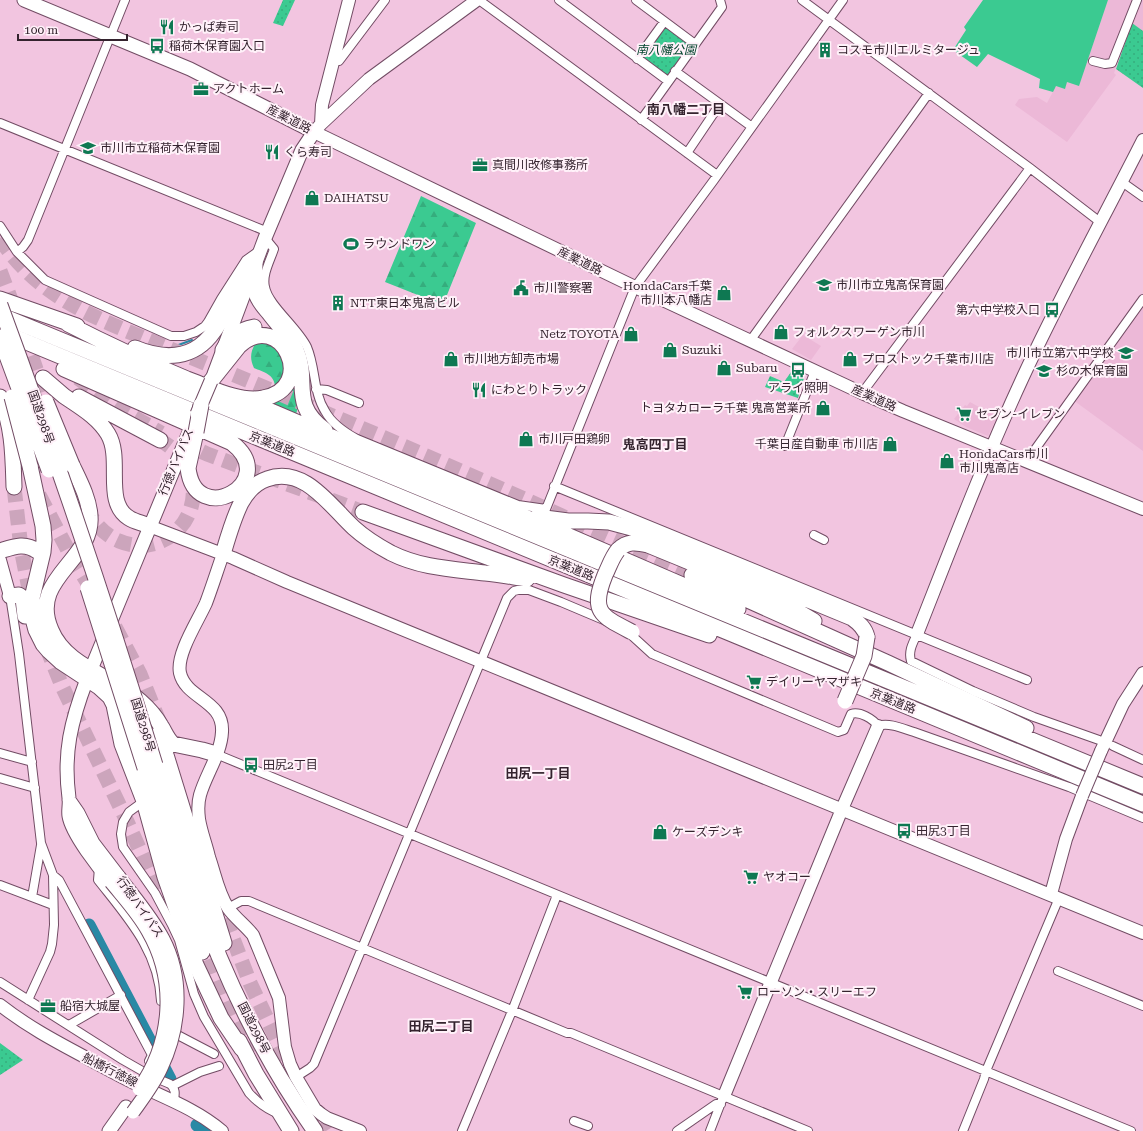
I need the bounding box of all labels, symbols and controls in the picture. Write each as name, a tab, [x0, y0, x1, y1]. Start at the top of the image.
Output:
scale bar	[18, 16, 127, 42]
restaurant icon: かっぱ寿司	[158, 18, 176, 36]
place label: かっぱ寿司	[179, 20, 239, 34]
text: 100 m	[24, 23, 58, 37]
bus stop icon: 稲荷木保育園入口	[148, 37, 166, 55]
place label: 稲荷木保育園入口	[169, 39, 265, 53]
building icon: コスモ市川エルミタージュ	[816, 41, 834, 59]
park label: 南八幡公園	[636, 43, 698, 57]
place label: コスモ市川エルミタージュ	[837, 43, 980, 57]
office icon: アクトホーム	[192, 80, 210, 98]
place label: アクトホーム	[213, 82, 284, 96]
street label: 産業道路	[264, 102, 314, 136]
district label: 南八幡二丁目	[647, 102, 725, 117]
school or university icon: 市川市立稲荷木保育園	[79, 139, 97, 157]
place label: 市川市立稲荷木保育園	[100, 141, 220, 155]
restaurant icon: くら寿司	[263, 143, 281, 161]
place label: くら寿司	[284, 145, 332, 159]
office icon: 真間川改修事務所	[471, 156, 489, 174]
place label: 真間川改修事務所	[492, 158, 588, 172]
shop icon: DAIHATSU	[303, 189, 321, 207]
place label: DAIHATSU	[324, 191, 389, 205]
sports icon: ラウンドワン	[342, 235, 360, 253]
place label: ラウンドワン	[363, 237, 435, 251]
street label: 産業道路	[555, 244, 605, 278]
school or university icon: 市川市立鬼高保育園	[815, 276, 833, 294]
place label: 市川市立鬼高保育園	[836, 278, 944, 292]
public building icon: 市川警察署	[512, 279, 530, 297]
place label: HondaCars千葉 市川本八幡店	[623, 279, 712, 307]
place label: 市川警察署	[533, 281, 593, 295]
shop icon: HondaCars千葉 市川本八幡店	[715, 284, 733, 302]
building icon: NTT東日本鬼高ビル	[329, 294, 347, 312]
place label: NTT東日本鬼高ビル	[350, 296, 460, 310]
bus stop icon: 第六中学校入口	[1043, 301, 1061, 319]
place label: 第六中学校入口	[956, 303, 1040, 317]
shop icon: フォルクスワーゲン市川	[772, 323, 790, 341]
shop icon: Netz TOYOTA	[622, 325, 640, 343]
place label: フォルクスワーゲン市川	[793, 325, 925, 339]
place label: Netz TOYOTA	[540, 327, 620, 341]
shop icon: Suzuki	[661, 341, 679, 359]
place label: Suzuki	[682, 343, 722, 357]
school or university icon: 市川市立第六中学校	[1117, 344, 1135, 362]
place label: 市川市立第六中学校	[1006, 346, 1114, 360]
shop icon: 市川地方卸売市場	[442, 350, 460, 368]
shop icon: プロストック千葉市川店	[841, 350, 859, 368]
place label: 市川地方卸売市場	[463, 352, 559, 366]
place label: プロストック千葉市川店	[862, 352, 994, 366]
shop icon: Subaru	[715, 359, 733, 377]
place label: Subaru	[736, 361, 778, 375]
bus stop icon: アライ照明	[789, 361, 807, 379]
school or university icon: 杉の木保育園	[1035, 362, 1053, 380]
place label: 杉の木保育園	[1056, 364, 1128, 378]
restaurant icon: にわとりトラック	[470, 381, 488, 399]
place label: アライ照明	[768, 381, 828, 395]
street label: 産業道路	[849, 382, 899, 414]
place label: にわとりトラック	[491, 383, 587, 397]
street label: 国道298号	[25, 388, 57, 446]
shop icon: トヨタカローラ千葉 鬼高営業所	[814, 399, 832, 417]
place label: トヨタカローラ千葉 鬼高営業所	[640, 401, 811, 415]
supermarket icon: セブン-イレブン	[955, 405, 973, 423]
place label: セブン-イレブン	[976, 407, 1065, 421]
street label: 行徳バイパス	[156, 426, 196, 498]
street label: 京葉道路	[247, 429, 297, 459]
shop icon: 市川戸田鶏卵	[517, 430, 535, 448]
place label: 市川戸田鶏卵	[538, 432, 610, 446]
shop icon: 千葉日産自動車 市川店	[881, 435, 899, 453]
district label: 鬼高四丁目	[622, 437, 688, 452]
place label: 千葉日産自動車 市川店	[755, 437, 878, 451]
place label: HondaCars市川 市川鬼高店	[959, 447, 1048, 475]
shop icon: HondaCars市川 市川鬼高店	[938, 452, 956, 470]
street label: 京葉道路	[546, 553, 596, 583]
supermarket icon: デイリーヤマザキ	[745, 673, 763, 691]
place label: デイリーヤマザキ	[766, 675, 862, 689]
street label: 京葉道路	[868, 686, 918, 716]
street label: 国道298号	[128, 696, 158, 754]
bus stop icon: 田尻2丁目	[242, 756, 260, 774]
place label: 田尻2丁目	[263, 758, 318, 772]
district label: 田尻一丁目	[505, 766, 571, 781]
bus stop icon: 田尻3丁目	[895, 822, 913, 840]
shop icon: ケーズデンキ	[651, 823, 669, 841]
place label: 田尻3丁目	[916, 824, 971, 838]
place label: ケーズデンキ	[672, 825, 743, 839]
supermarket icon: ヤオコー	[742, 868, 760, 886]
place label: ヤオコー	[763, 870, 811, 884]
street label: 行徳バイパス	[114, 874, 166, 940]
supermarket icon: ローソン・スリーエフ	[736, 983, 754, 1001]
place label: ローソン・スリーエフ	[757, 985, 877, 999]
office icon: 船宿大城屋	[39, 997, 57, 1015]
place label: 船宿大城屋	[60, 999, 120, 1013]
street label: 国道298号	[235, 1000, 273, 1056]
district label: 田尻二丁目	[408, 1019, 474, 1034]
street label: 船橋行徳線	[80, 1050, 140, 1090]

